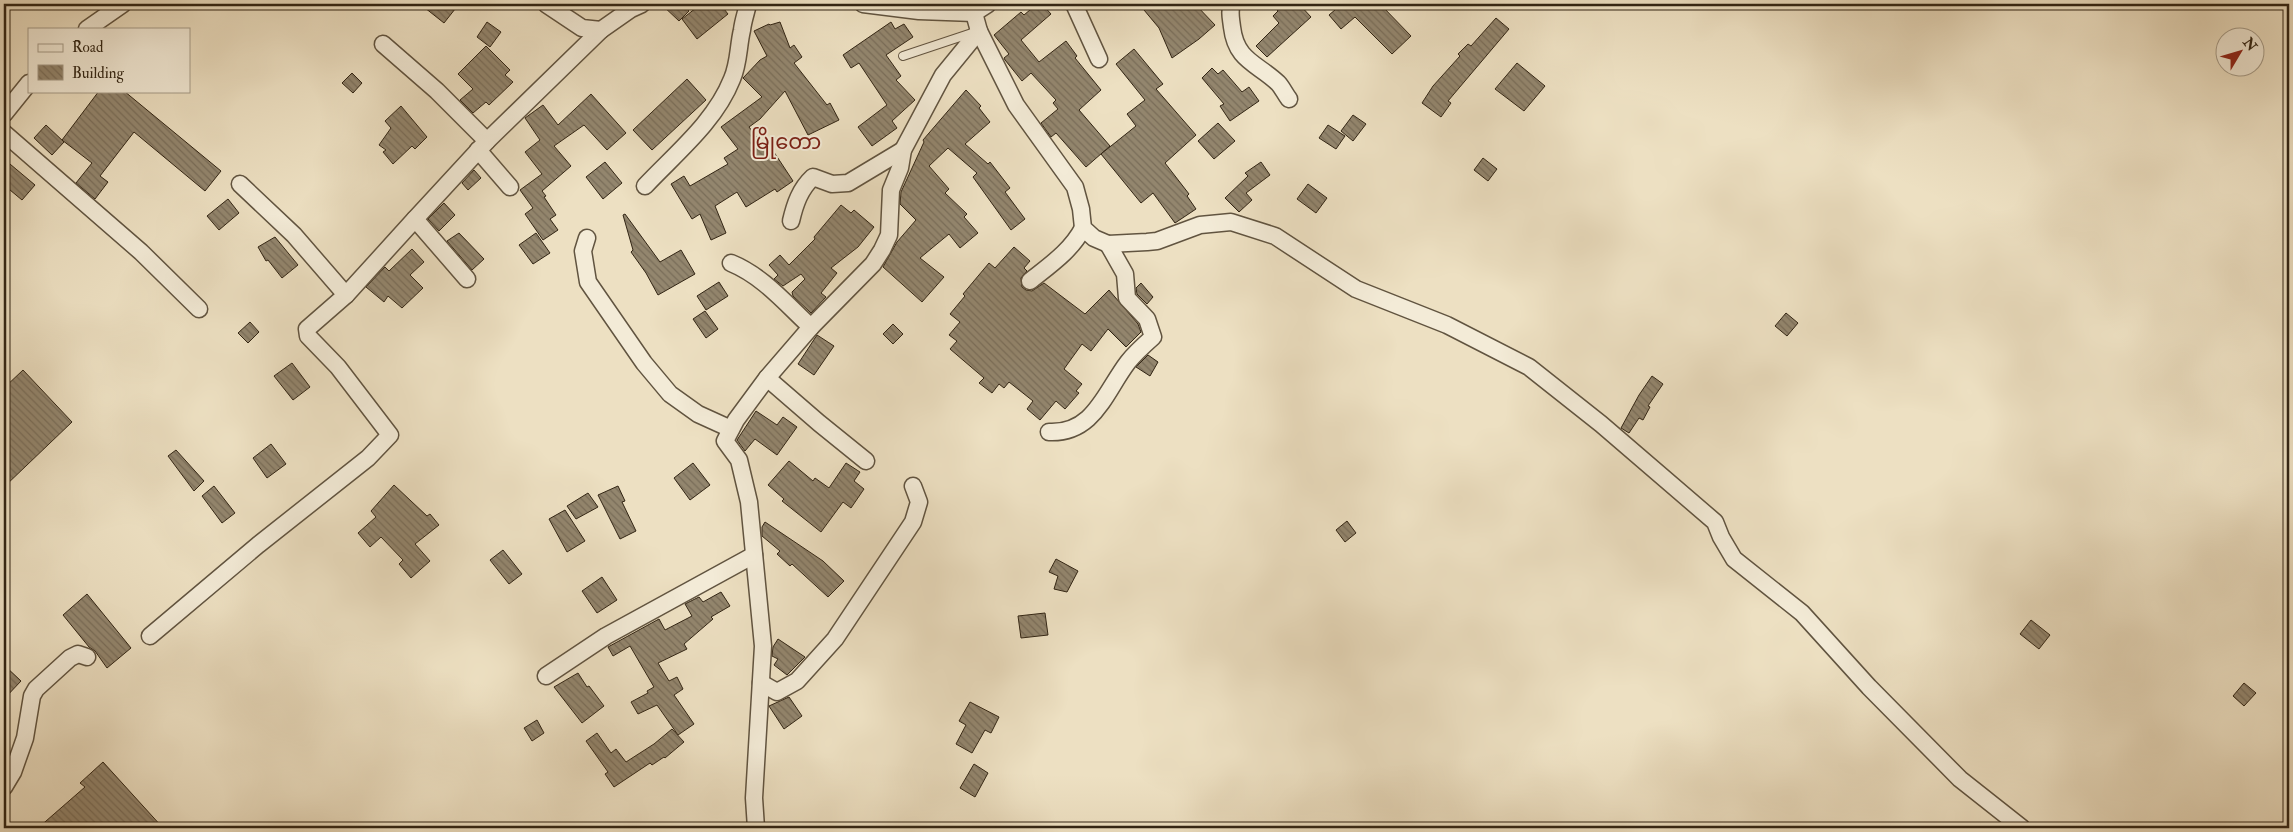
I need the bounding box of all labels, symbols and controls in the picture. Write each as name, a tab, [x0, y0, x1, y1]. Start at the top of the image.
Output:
legend	[28, 28, 190, 92]
north arrow	[2216, 28, 2266, 78]
text: N	[2239, 33, 2261, 55]
text: Road	[72, 38, 104, 57]
text: Building	[72, 64, 124, 83]
district label: မြိုတော	[751, 126, 821, 159]

